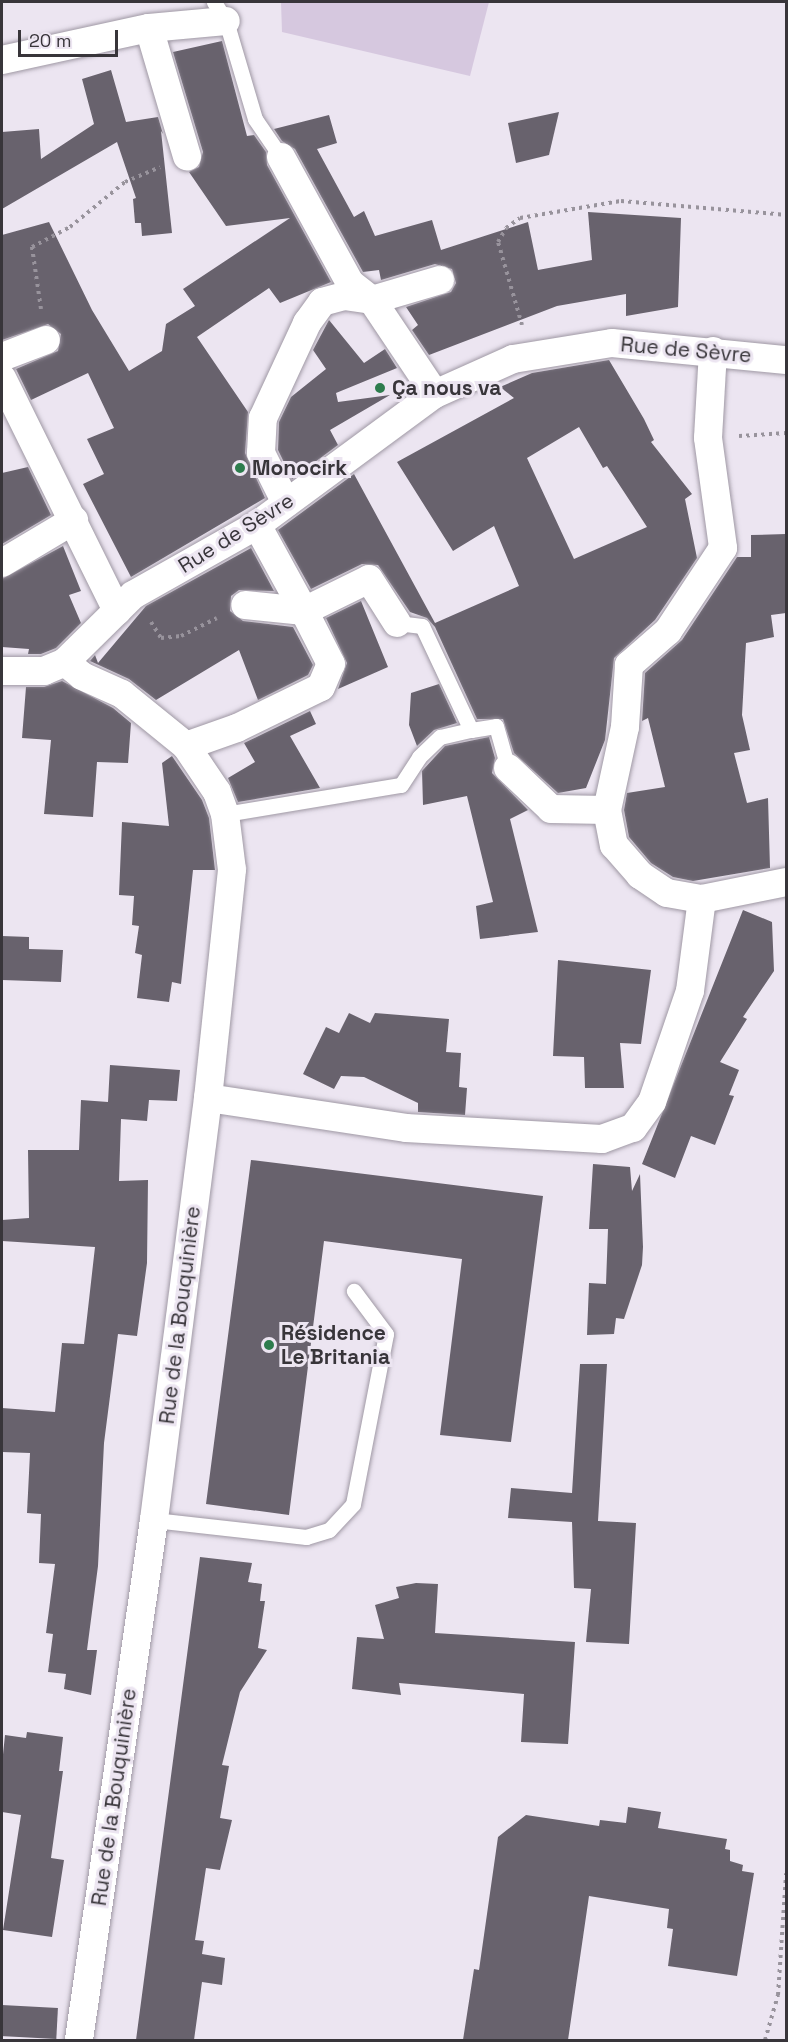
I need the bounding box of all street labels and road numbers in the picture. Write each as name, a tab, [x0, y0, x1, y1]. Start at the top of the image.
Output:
street label: Rue de Sèvre	[619, 332, 753, 368]
street label: Rue de Sèvre	[174, 487, 298, 579]
street label: Rue de la Bouquinière	[154, 1205, 206, 1425]
street label: Rue de la Bouquinière	[86, 1687, 142, 1907]

